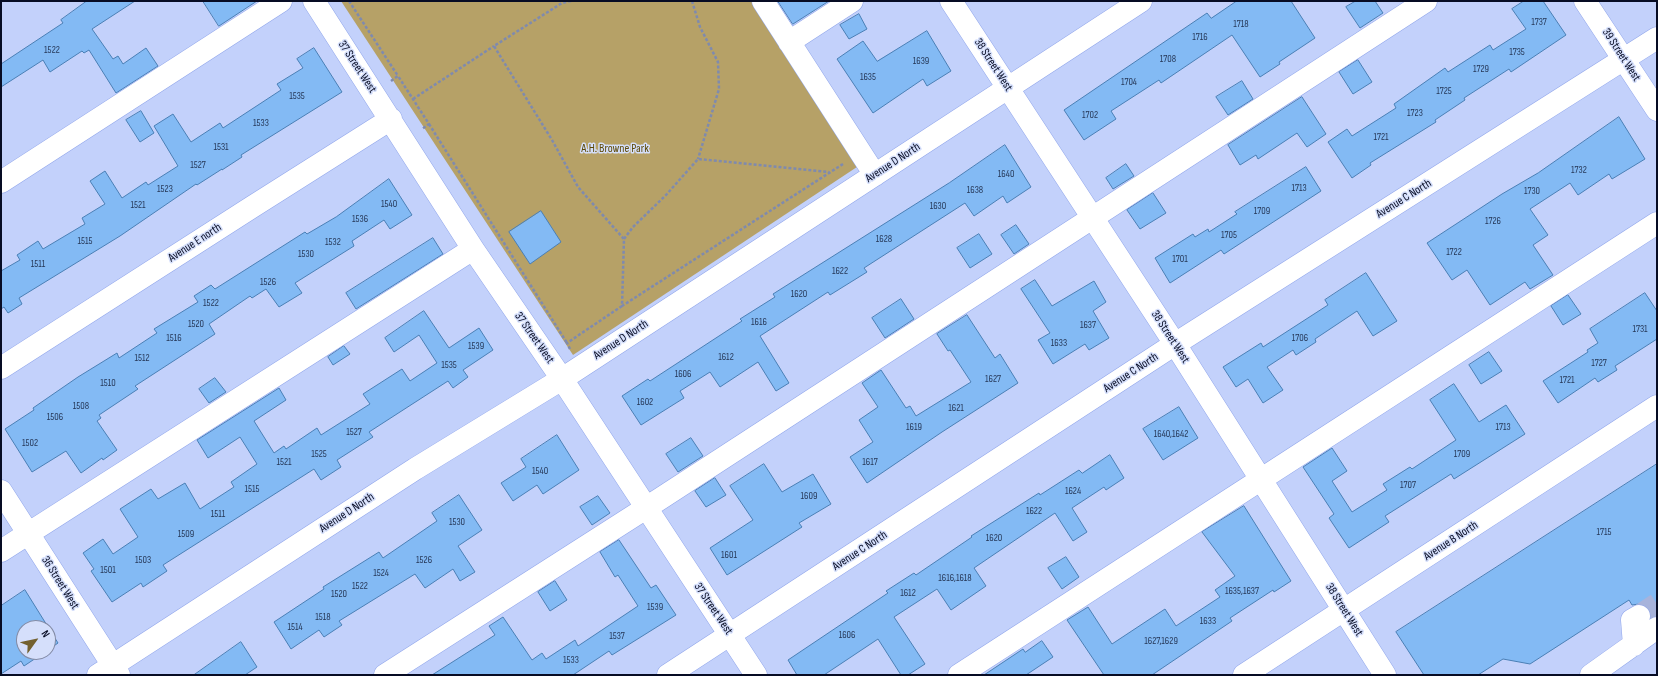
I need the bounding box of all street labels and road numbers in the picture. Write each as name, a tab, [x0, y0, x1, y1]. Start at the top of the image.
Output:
street label: 39 Street West	[1599, 26, 1643, 84]
street label: 38 Street West	[971, 36, 1015, 94]
street label: 37 Street West	[335, 38, 379, 96]
street label: Avenue D North	[863, 140, 923, 186]
street label: Avenue C North	[1374, 176, 1434, 222]
street label: Avenue E north	[166, 220, 224, 266]
street label: 38 Street West	[1148, 308, 1192, 366]
street label: 37 Street West	[511, 310, 557, 366]
street label: Avenue D North	[591, 317, 651, 363]
street label: Avenue C North	[1101, 350, 1161, 396]
street label: Avenue D North	[317, 490, 377, 536]
street label: Avenue B North	[1421, 518, 1481, 564]
street label: Avenue C North	[830, 528, 890, 574]
street label: 36 Street West	[38, 554, 82, 612]
street label: 37 Street West	[690, 580, 736, 638]
street label: 38 Street West	[1322, 581, 1366, 639]

